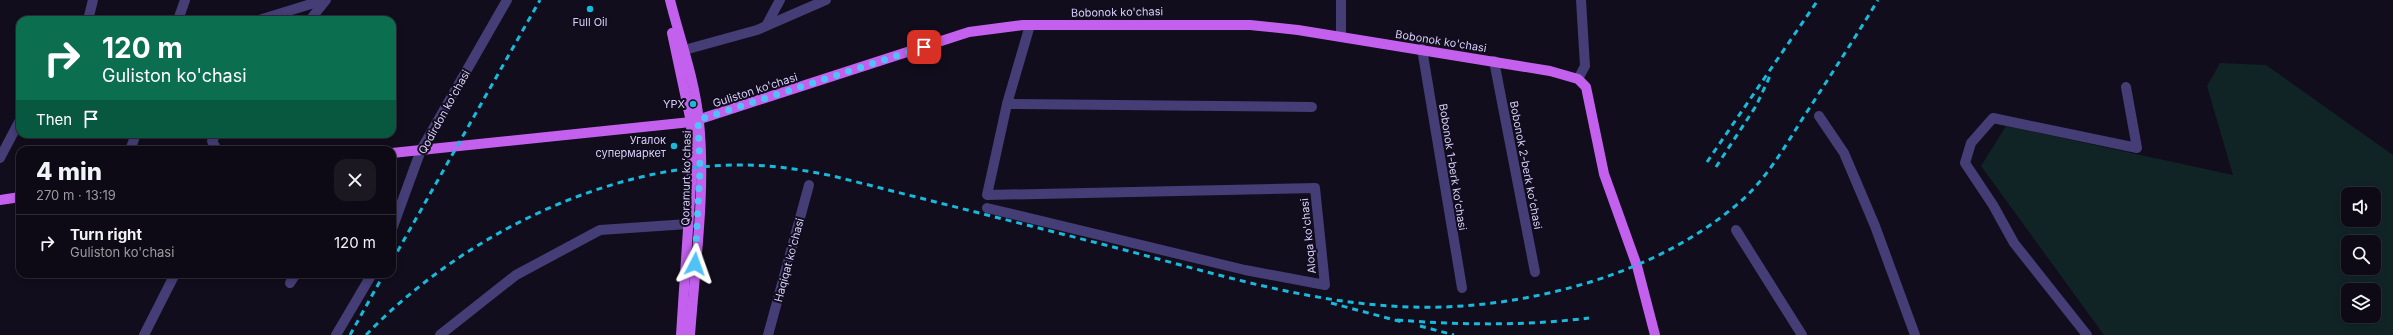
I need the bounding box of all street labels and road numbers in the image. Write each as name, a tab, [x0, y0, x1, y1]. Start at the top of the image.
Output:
street label: Bobonok ko'chasi	[1071, 4, 1163, 20]
street label: Bobonok ko'chasi	[1394, 27, 1488, 55]
street label: Qodirdon ko'chasi	[415, 67, 473, 157]
street label: Guliston ko'chasi	[711, 70, 799, 110]
street label: Bobonok 2-berk koʻchasi	[1507, 100, 1545, 230]
street label: Bobonok 1-berk koʻchasi	[1436, 103, 1470, 231]
street label: Qoramurt koʻchasi	[678, 130, 694, 226]
street label: Aloqa ko'chasi	[1297, 198, 1319, 274]
street label: Haqiqat ko'chasi	[771, 217, 807, 303]

